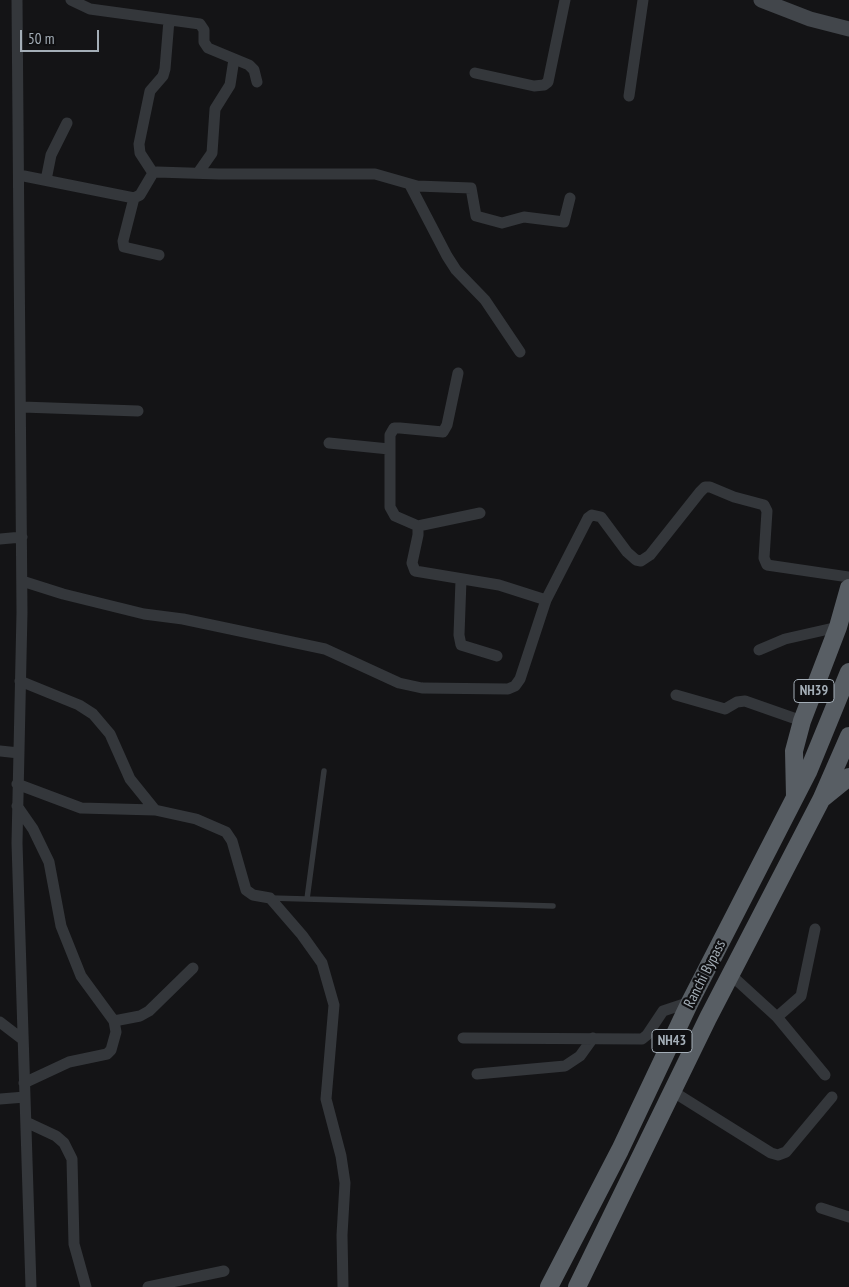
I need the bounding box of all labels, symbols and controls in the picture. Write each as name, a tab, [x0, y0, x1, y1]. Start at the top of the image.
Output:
scale bar	[22, 20, 101, 52]
text: 50 m	[28, 29, 54, 48]
road number: NH39	[794, 679, 834, 702]
street label: Ranchi Bypass	[680, 937, 730, 1011]
road number: NH43	[652, 1030, 692, 1052]

